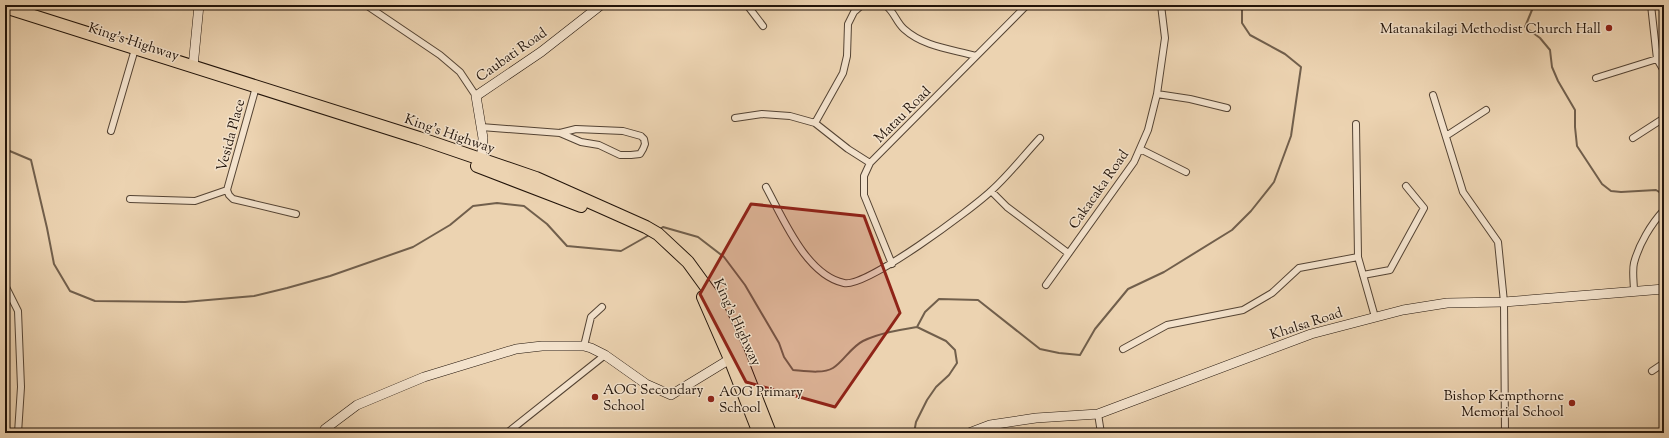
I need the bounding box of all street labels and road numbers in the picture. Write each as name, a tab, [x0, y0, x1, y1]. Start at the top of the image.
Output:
street label: King's Highway	[85, 19, 181, 67]
street label: Caubati Road	[473, 24, 552, 87]
street label: Matau Road	[871, 83, 936, 148]
street label: Vesida Place	[213, 97, 251, 174]
street label: King's Highway	[401, 110, 497, 160]
street label: Cakacaka Road	[1065, 146, 1134, 234]
street label: King's Highway	[707, 276, 765, 370]
street label: Khalsa Road	[1268, 304, 1346, 346]

